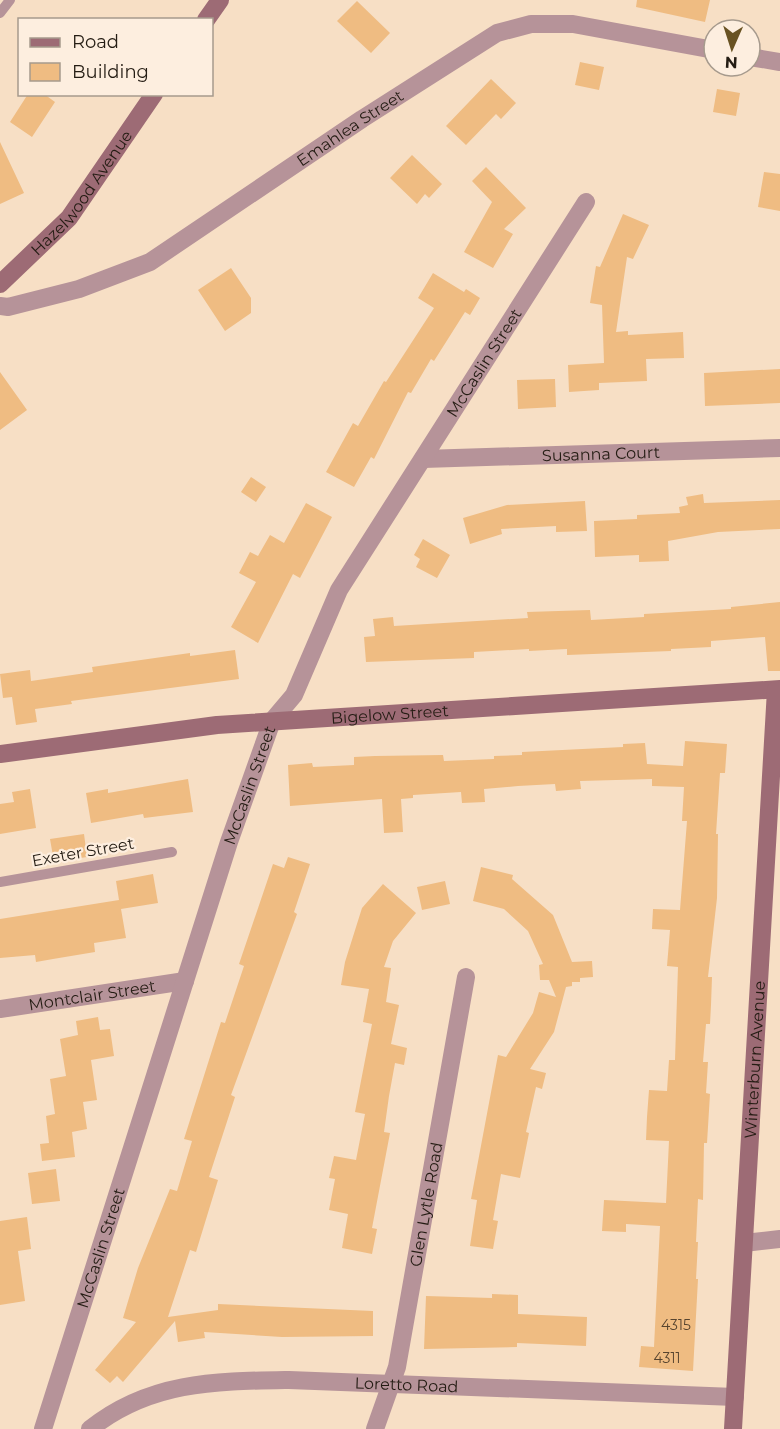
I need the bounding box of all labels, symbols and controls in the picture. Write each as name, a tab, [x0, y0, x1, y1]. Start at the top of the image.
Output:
legend	[18, 18, 213, 96]
north arrow	[702, 18, 762, 78]
text: Road	[72, 31, 119, 53]
text: N	[724, 53, 738, 72]
text: Building	[72, 61, 149, 83]
street label: Emahlea Street	[293, 86, 407, 170]
street label: Hazelwood Avenue	[27, 126, 136, 259]
street label: McCaslin Street	[442, 304, 526, 420]
street label: Susanna Court	[542, 442, 661, 465]
street label: Bigelow Street	[330, 701, 450, 727]
street label: McCaslin Street	[219, 723, 279, 847]
street label: Exeter Street	[31, 834, 136, 870]
street label: Montclair Street	[27, 976, 157, 1014]
street label: Winterburn Avenue	[740, 980, 769, 1139]
street label: Glen Lytle Road	[405, 1141, 446, 1268]
street label: McCaslin Street	[72, 1185, 128, 1310]
house number: 4315	[661, 1316, 691, 1334]
house number: 4311	[653, 1349, 681, 1367]
street label: Loretto Road	[354, 1373, 459, 1396]

